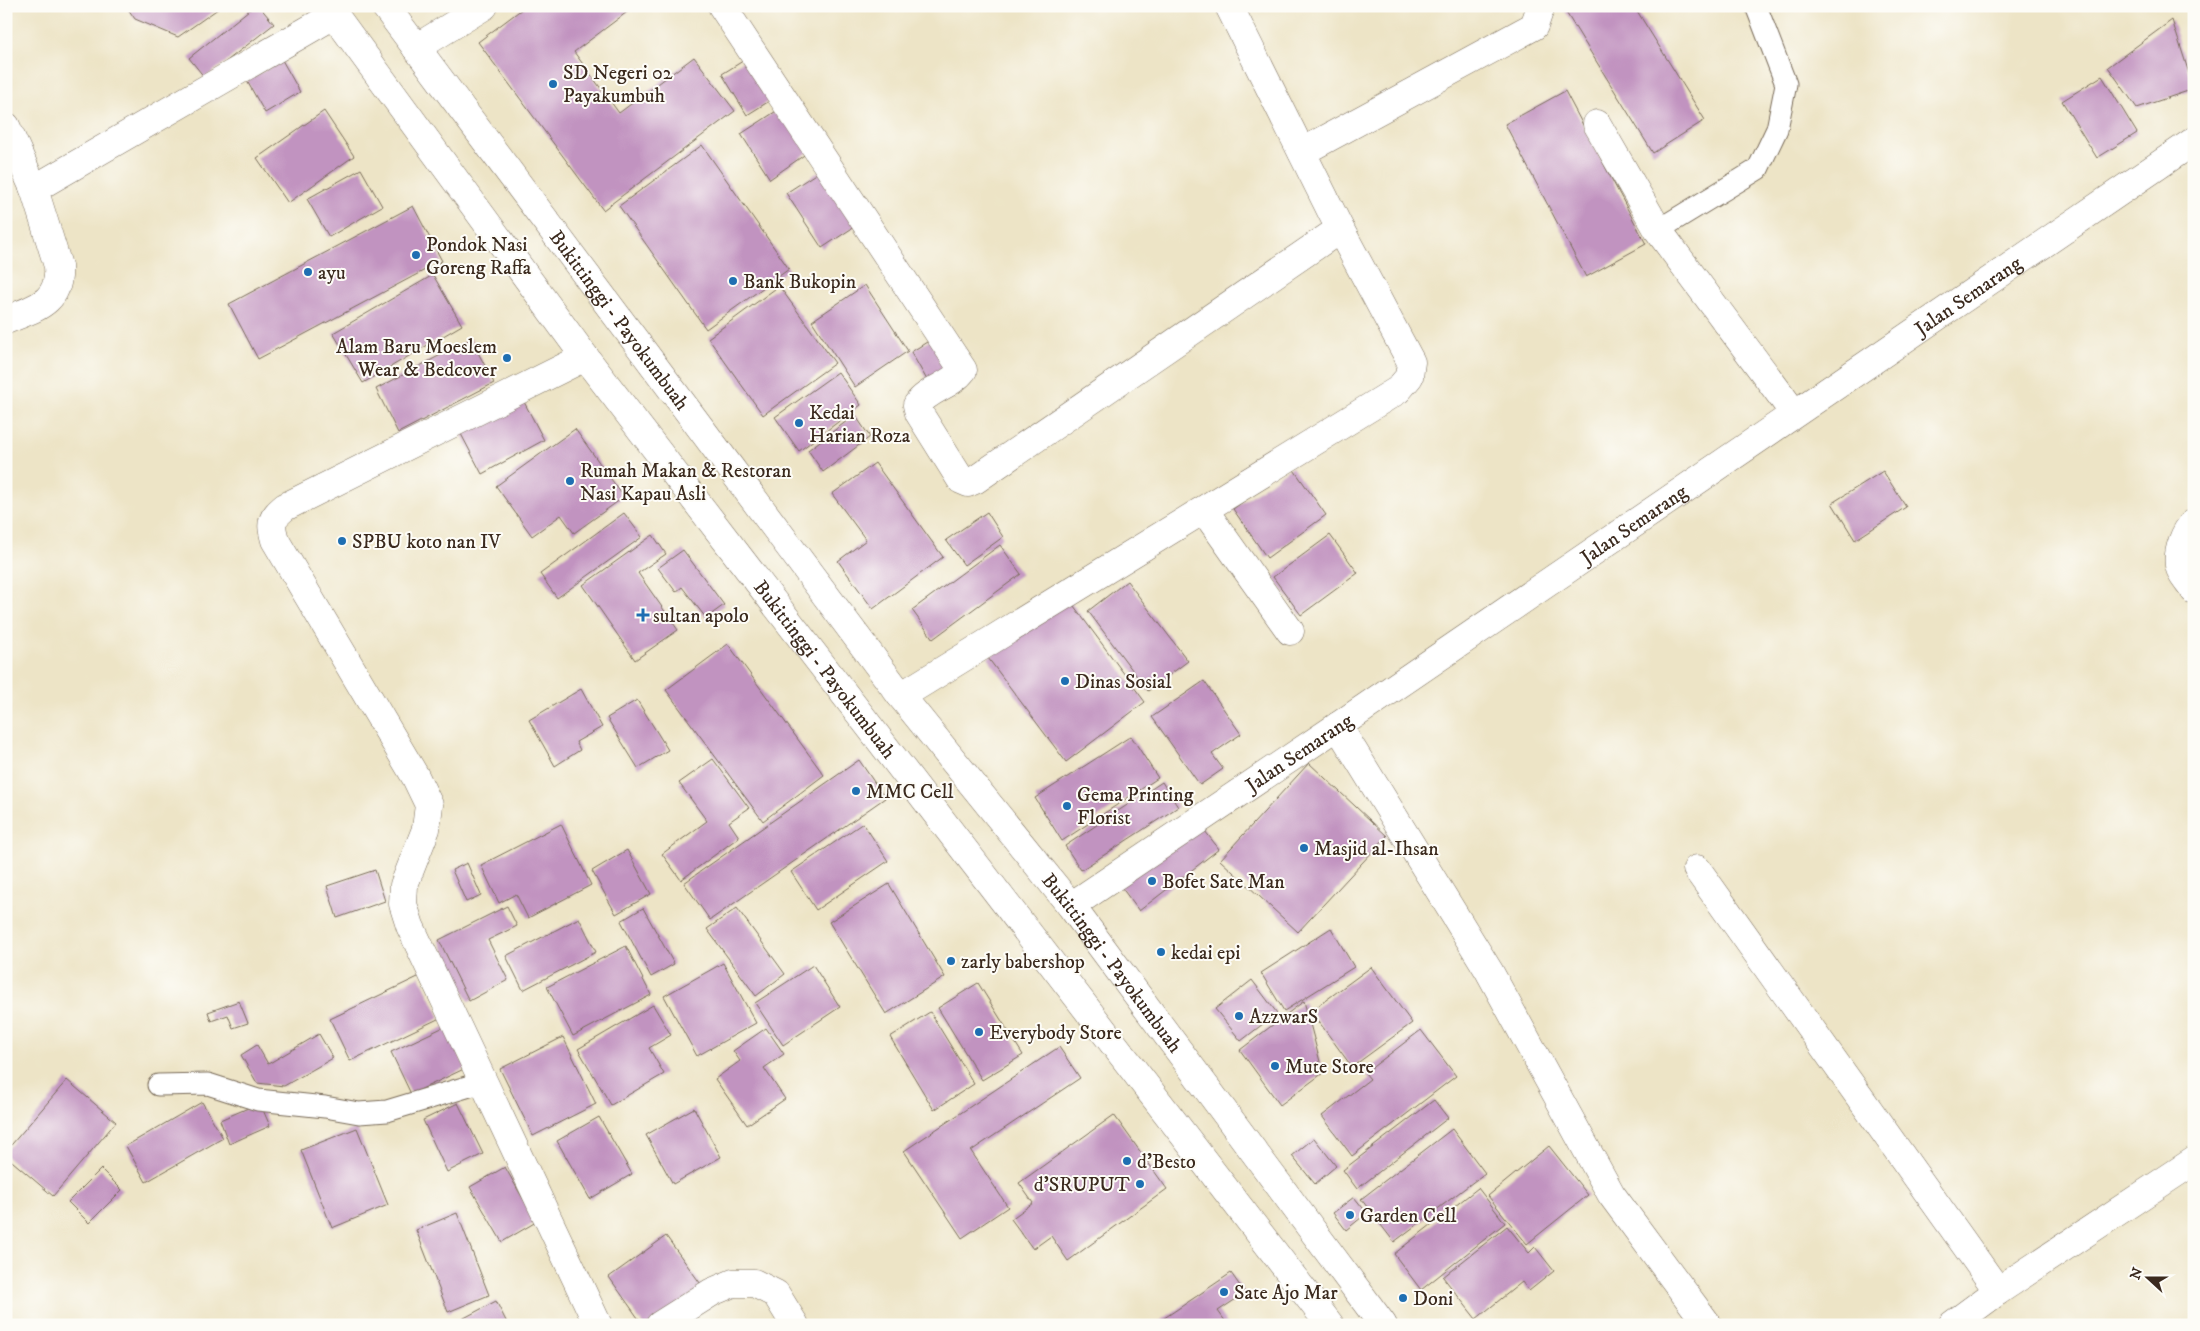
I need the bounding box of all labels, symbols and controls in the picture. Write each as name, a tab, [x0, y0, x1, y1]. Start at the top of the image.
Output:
place label: SD Negeri 02 Payakumbuh	[563, 61, 673, 109]
marker: SD Negeri 02 Payakumbuh	[547, 78, 559, 90]
street label: Bukittinggi - Payokumbuah	[543, 226, 694, 416]
place label: Pondok Nasi Goreng Raffa	[426, 233, 532, 281]
marker: Pondok Nasi Goreng Raffa	[410, 249, 422, 261]
street label: Jalan Semarang	[1909, 251, 2027, 343]
place label: ayu	[318, 261, 346, 286]
marker: ayu	[302, 266, 314, 278]
place label: Bank Bukopin	[743, 270, 857, 295]
marker: Bank Bukopin	[727, 275, 739, 287]
place label: Alam Baru Moeslem Wear & Bedcover	[336, 335, 498, 383]
marker: Alam Baru Moeslem Wear & Bedcover	[501, 352, 513, 364]
place label: Kedai Harian Roza	[809, 401, 911, 449]
marker: Kedai Harian Roza	[793, 417, 805, 429]
place label: Rumah Makan & Restoran Nasi Kapau Asli	[580, 459, 792, 507]
marker: Rumah Makan & Restoran Nasi Kapau Asli	[564, 475, 576, 487]
street label: Jalan Semarang	[1575, 480, 1693, 572]
place label: SPBU koto nan IV	[352, 530, 501, 555]
marker: SPBU koto nan IV	[336, 535, 348, 547]
street label: Bukittinggi - Payokumbuah	[747, 576, 901, 765]
place label: sultan apolo	[653, 604, 749, 629]
marker: sultan apolo	[637, 609, 649, 621]
place label: Dinas Sosial	[1075, 670, 1172, 695]
marker: Dinas Sosial	[1059, 675, 1071, 687]
street label: Jalan Semarang	[1240, 708, 1358, 800]
place label: MMC Cell	[866, 780, 954, 805]
place label: Gema Printing Florist	[1077, 783, 1194, 831]
marker: MMC Cell	[850, 785, 862, 797]
marker: Gema Printing Florist	[1061, 800, 1073, 812]
place label: Masjid al-Ihsan	[1314, 837, 1439, 862]
marker: Masjid al-Ihsan	[1298, 842, 1310, 854]
street label: Bukittinggi - Payokumbuah	[1035, 869, 1187, 1059]
place label: Bofet Sate Man	[1162, 870, 1285, 895]
marker: Bofet Sate Man	[1146, 875, 1158, 887]
place label: kedai epi	[1171, 941, 1240, 966]
marker: kedai epi	[1155, 946, 1167, 958]
place label: zarly babershop	[961, 950, 1085, 975]
marker: zarly babershop	[945, 955, 957, 967]
place label: AzzwarS	[1249, 1005, 1318, 1030]
marker: AzzwarS	[1233, 1010, 1245, 1022]
place label: Everybody Store	[989, 1021, 1122, 1046]
marker: Everybody Store	[973, 1026, 985, 1038]
place label: Mute Store	[1285, 1055, 1374, 1080]
marker: Mute Store	[1269, 1060, 1281, 1072]
place label: d'Besto	[1137, 1150, 1196, 1175]
marker: d'Besto	[1121, 1155, 1133, 1167]
place label: d'SRUPUT	[1034, 1173, 1130, 1198]
marker: d'SRUPUT	[1134, 1178, 1146, 1190]
place label: Garden Cell	[1360, 1204, 1456, 1229]
marker: Garden Cell	[1344, 1209, 1356, 1221]
north arrow	[2122, 1254, 2172, 1304]
text: N	[2126, 1265, 2147, 1282]
place label: Sate Ajo Mar	[1234, 1281, 1338, 1306]
marker: Sate Ajo Mar	[1218, 1286, 1230, 1298]
place label: Doni	[1413, 1287, 1453, 1312]
marker: Doni	[1397, 1292, 1409, 1304]

